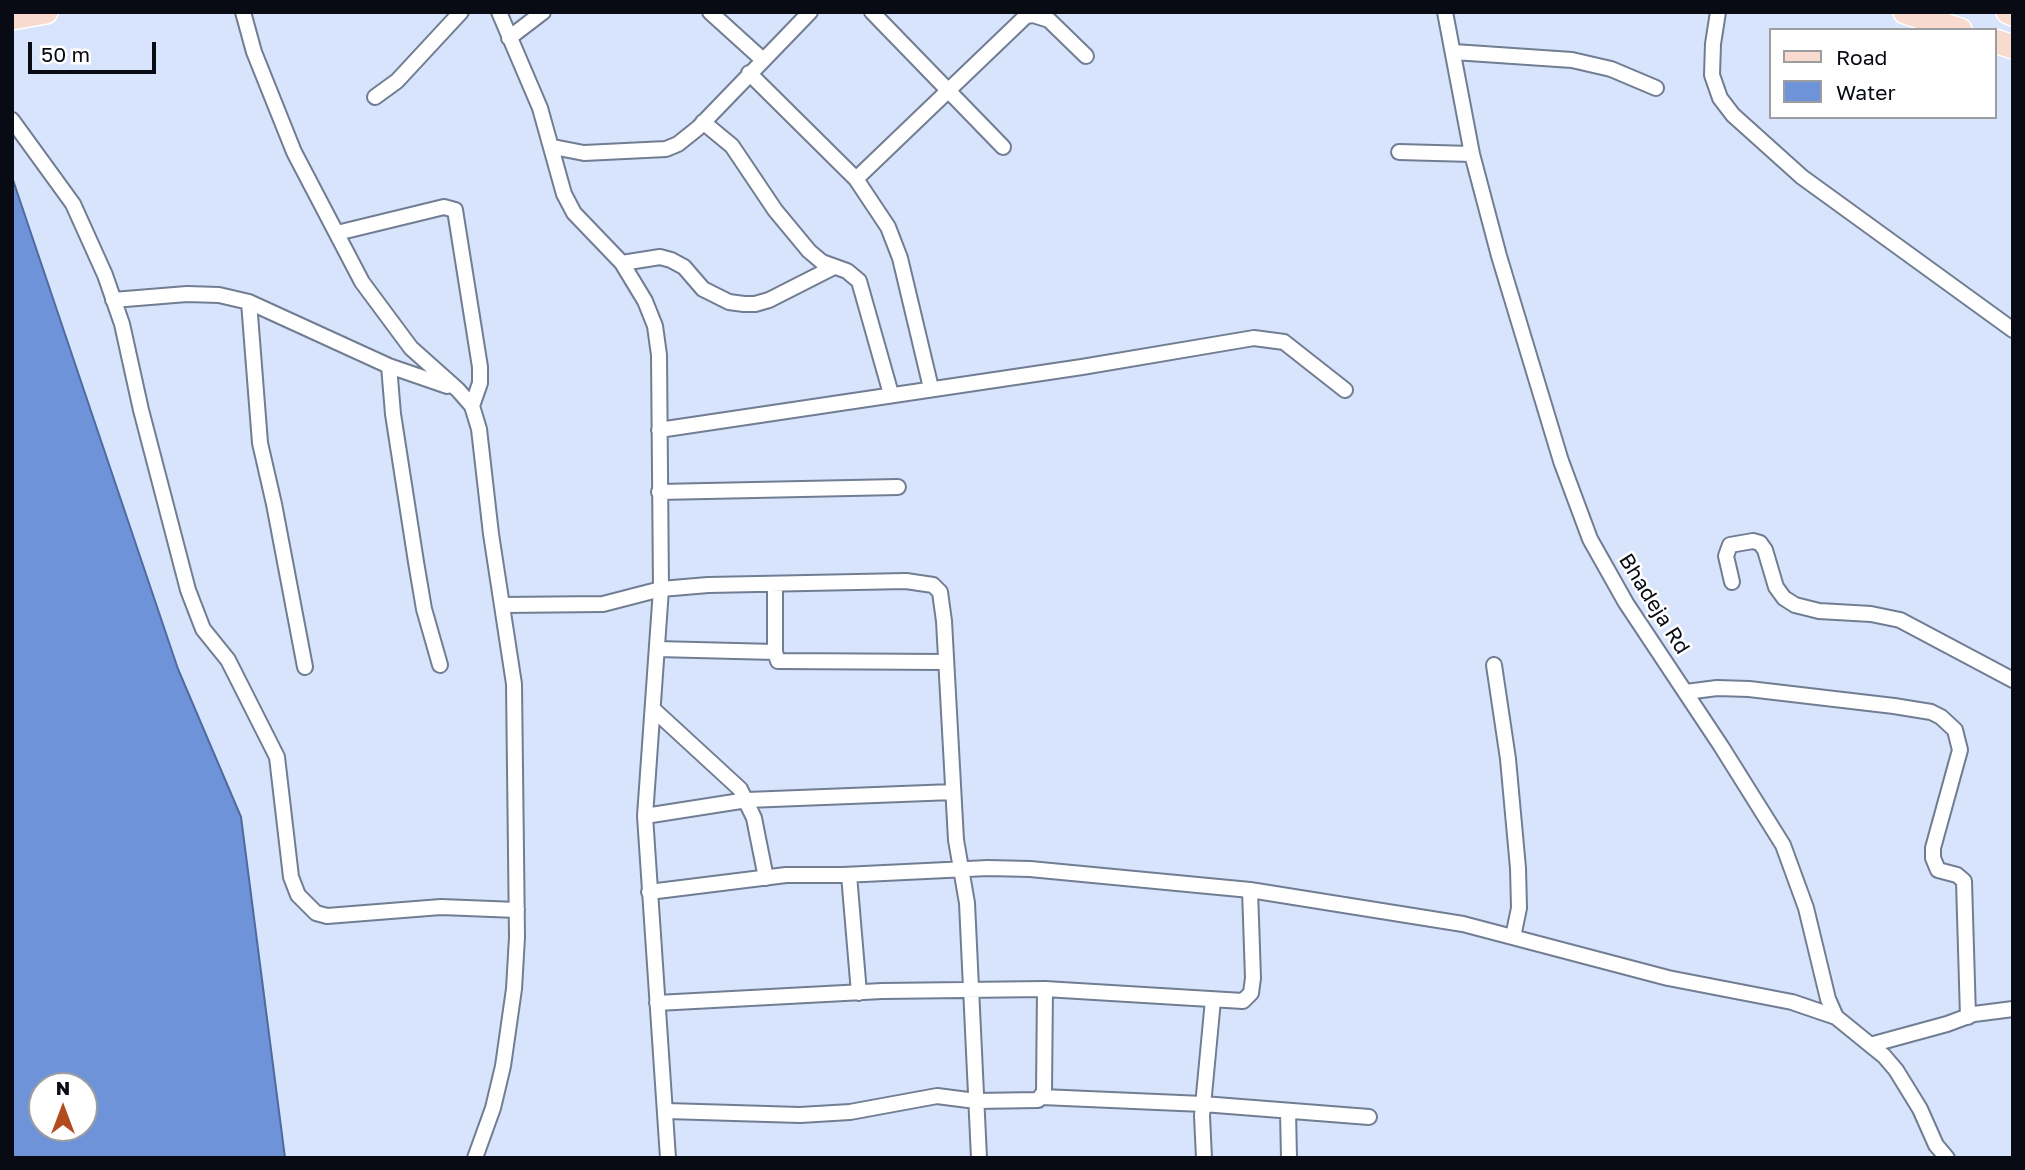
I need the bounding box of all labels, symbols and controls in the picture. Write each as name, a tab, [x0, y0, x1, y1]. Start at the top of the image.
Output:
scale bar	[32, 28, 159, 72]
legend	[1770, 28, 1997, 119]
text: 50 m	[41, 41, 90, 67]
text: Road	[1836, 44, 1887, 70]
text: Water	[1836, 79, 1896, 105]
street label: Bhadeja Rd	[1613, 549, 1695, 659]
north arrow	[28, 1072, 98, 1142]
text: N	[56, 1076, 70, 1099]

